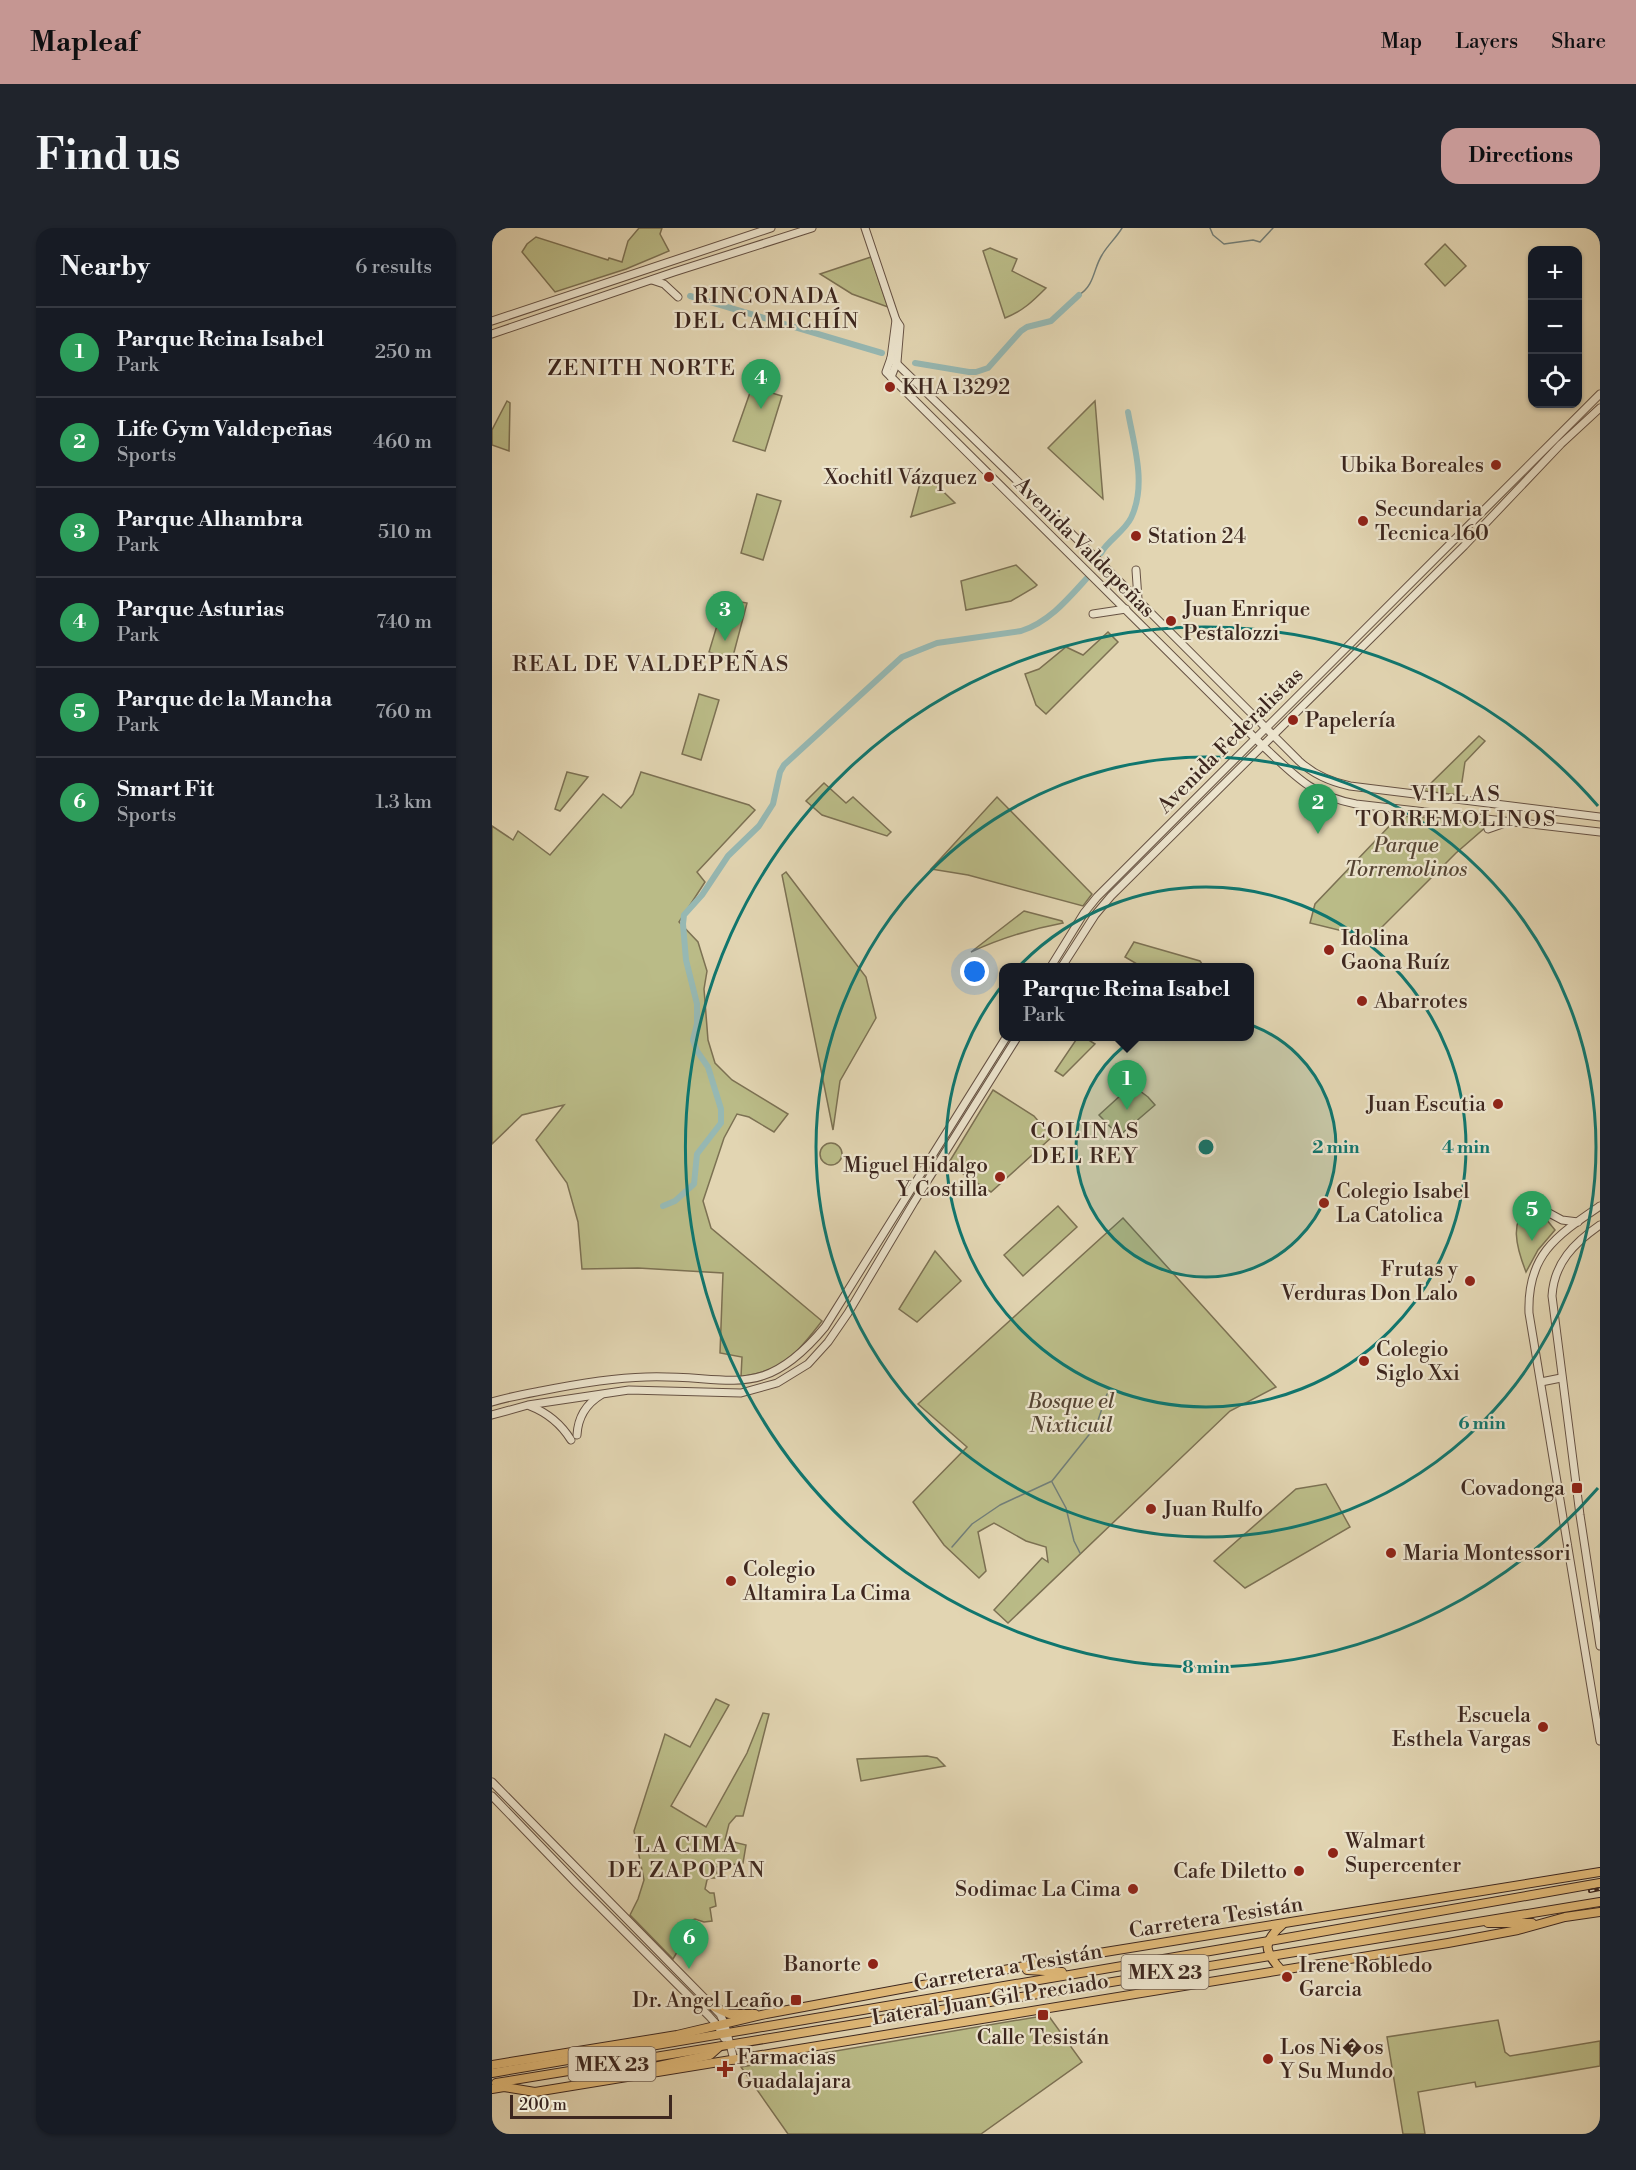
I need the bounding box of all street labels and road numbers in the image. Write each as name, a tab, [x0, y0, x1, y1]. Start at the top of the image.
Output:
street label: Avenida Valdepeñas	[1008, 471, 1160, 623]
street label: Avenida Federalistas	[1152, 662, 1309, 820]
street label: Carretera Tesistán	[1127, 1891, 1305, 1945]
street label: Carretera a Tesistán	[912, 1939, 1105, 1997]
road number: MEX 23	[1122, 1955, 1208, 1989]
street label: Lateral Juan Gil Preciado	[870, 1968, 1111, 2032]
road number: MEX 23	[568, 2047, 656, 2081]

